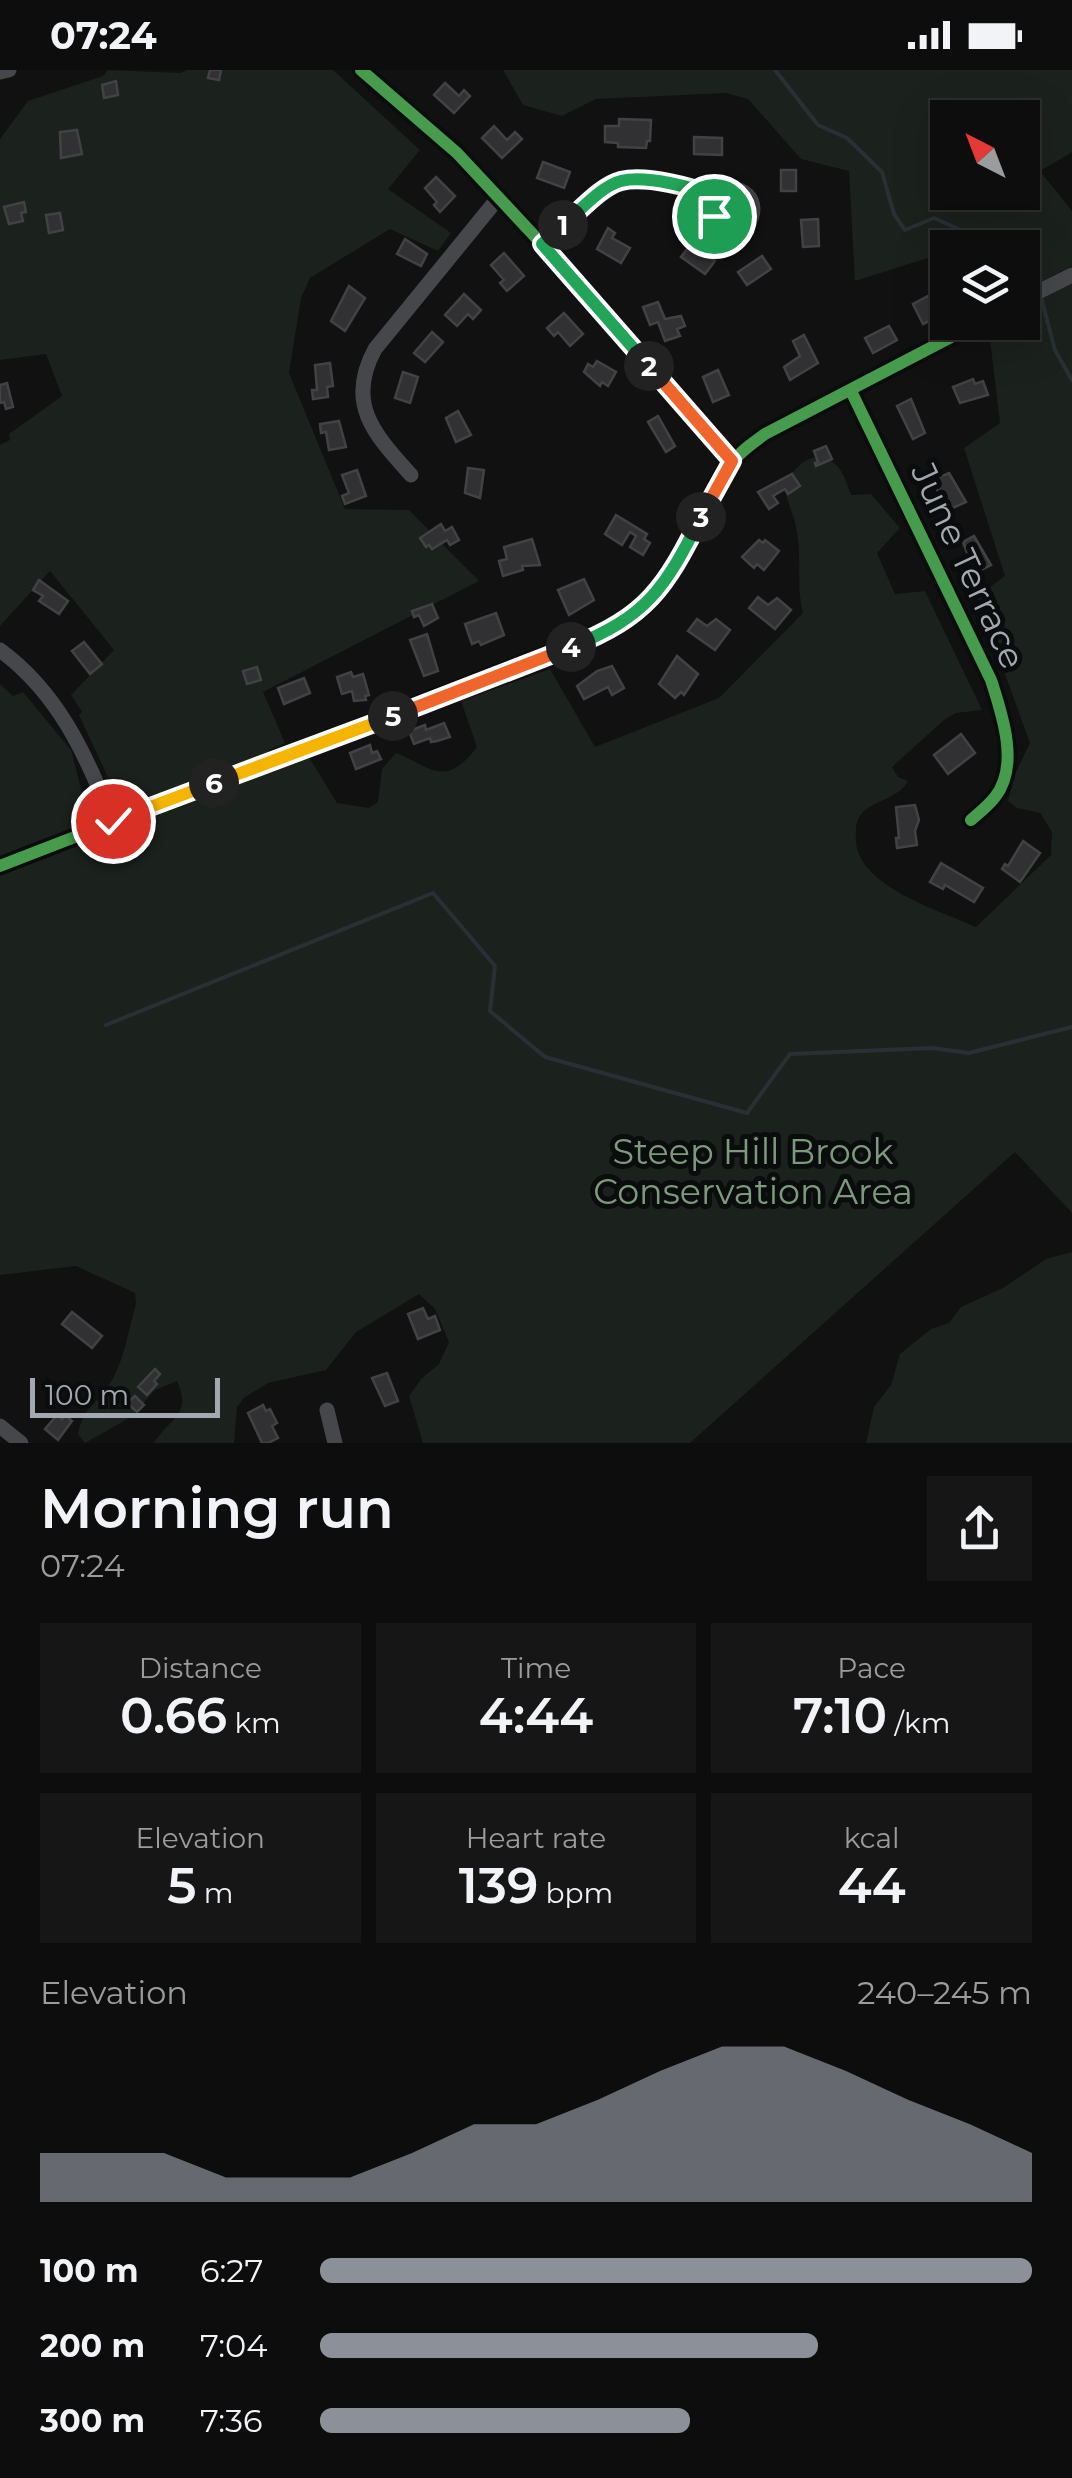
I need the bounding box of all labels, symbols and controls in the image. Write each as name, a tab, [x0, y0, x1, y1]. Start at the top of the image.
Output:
text: 07:24	[50, 12, 157, 59]
north arrow	[930, 100, 1040, 210]
map controls	[930, 100, 1040, 340]
pin	[672, 174, 757, 259]
icon: arrive	[687, 189, 742, 244]
pin: 1	[538, 200, 588, 250]
text: 1	[558, 208, 568, 242]
button: layers	[930, 230, 1040, 340]
pin: 2	[624, 341, 674, 391]
text: 2	[641, 349, 657, 383]
street label: June Terrace	[902, 455, 1035, 675]
pin: 3	[676, 492, 726, 542]
text: 3	[693, 500, 709, 534]
pin: 4	[546, 622, 596, 672]
text: 4	[561, 630, 581, 664]
pin: 5	[368, 691, 418, 741]
text: 5	[385, 699, 401, 733]
pin: 6	[189, 758, 239, 808]
text: 6	[205, 766, 223, 800]
pin	[71, 779, 156, 864]
icon: check	[86, 794, 141, 849]
park label: Steep Hill Brook Conservation Area	[593, 1130, 913, 1213]
scale bar	[30, 1373, 220, 1418]
text: 100 m	[45, 1378, 129, 1412]
text: Morning run	[40, 1475, 394, 1542]
button: share	[927, 1476, 1032, 1581]
text: 07:24	[40, 1546, 125, 1585]
text: Distance	[139, 1651, 262, 1685]
text: Time	[501, 1651, 571, 1685]
text: Pace	[837, 1651, 906, 1685]
text: 0.66	[120, 1685, 227, 1746]
text: 4:44	[479, 1685, 593, 1746]
text: 7:10	[793, 1685, 887, 1746]
text: km	[227, 1706, 281, 1740]
text: /km	[887, 1706, 950, 1740]
text: Elevation	[136, 1821, 265, 1855]
text: Heart rate	[466, 1821, 606, 1855]
text: kcal	[844, 1821, 900, 1855]
text: 5	[167, 1855, 196, 1916]
text: 139	[459, 1855, 538, 1916]
text: 44	[838, 1855, 906, 1916]
text: m	[196, 1876, 233, 1910]
text: bpm	[538, 1876, 613, 1910]
text: Elevation	[40, 1973, 188, 2012]
text: 240–245 m	[857, 1973, 1032, 2012]
text: 100 m	[40, 2251, 139, 2290]
text: 6:27	[200, 2251, 263, 2290]
text: 200 m	[40, 2326, 145, 2365]
text: 7:04	[200, 2326, 267, 2365]
text: 300 m	[40, 2401, 145, 2440]
text: 7:36	[200, 2401, 263, 2440]

